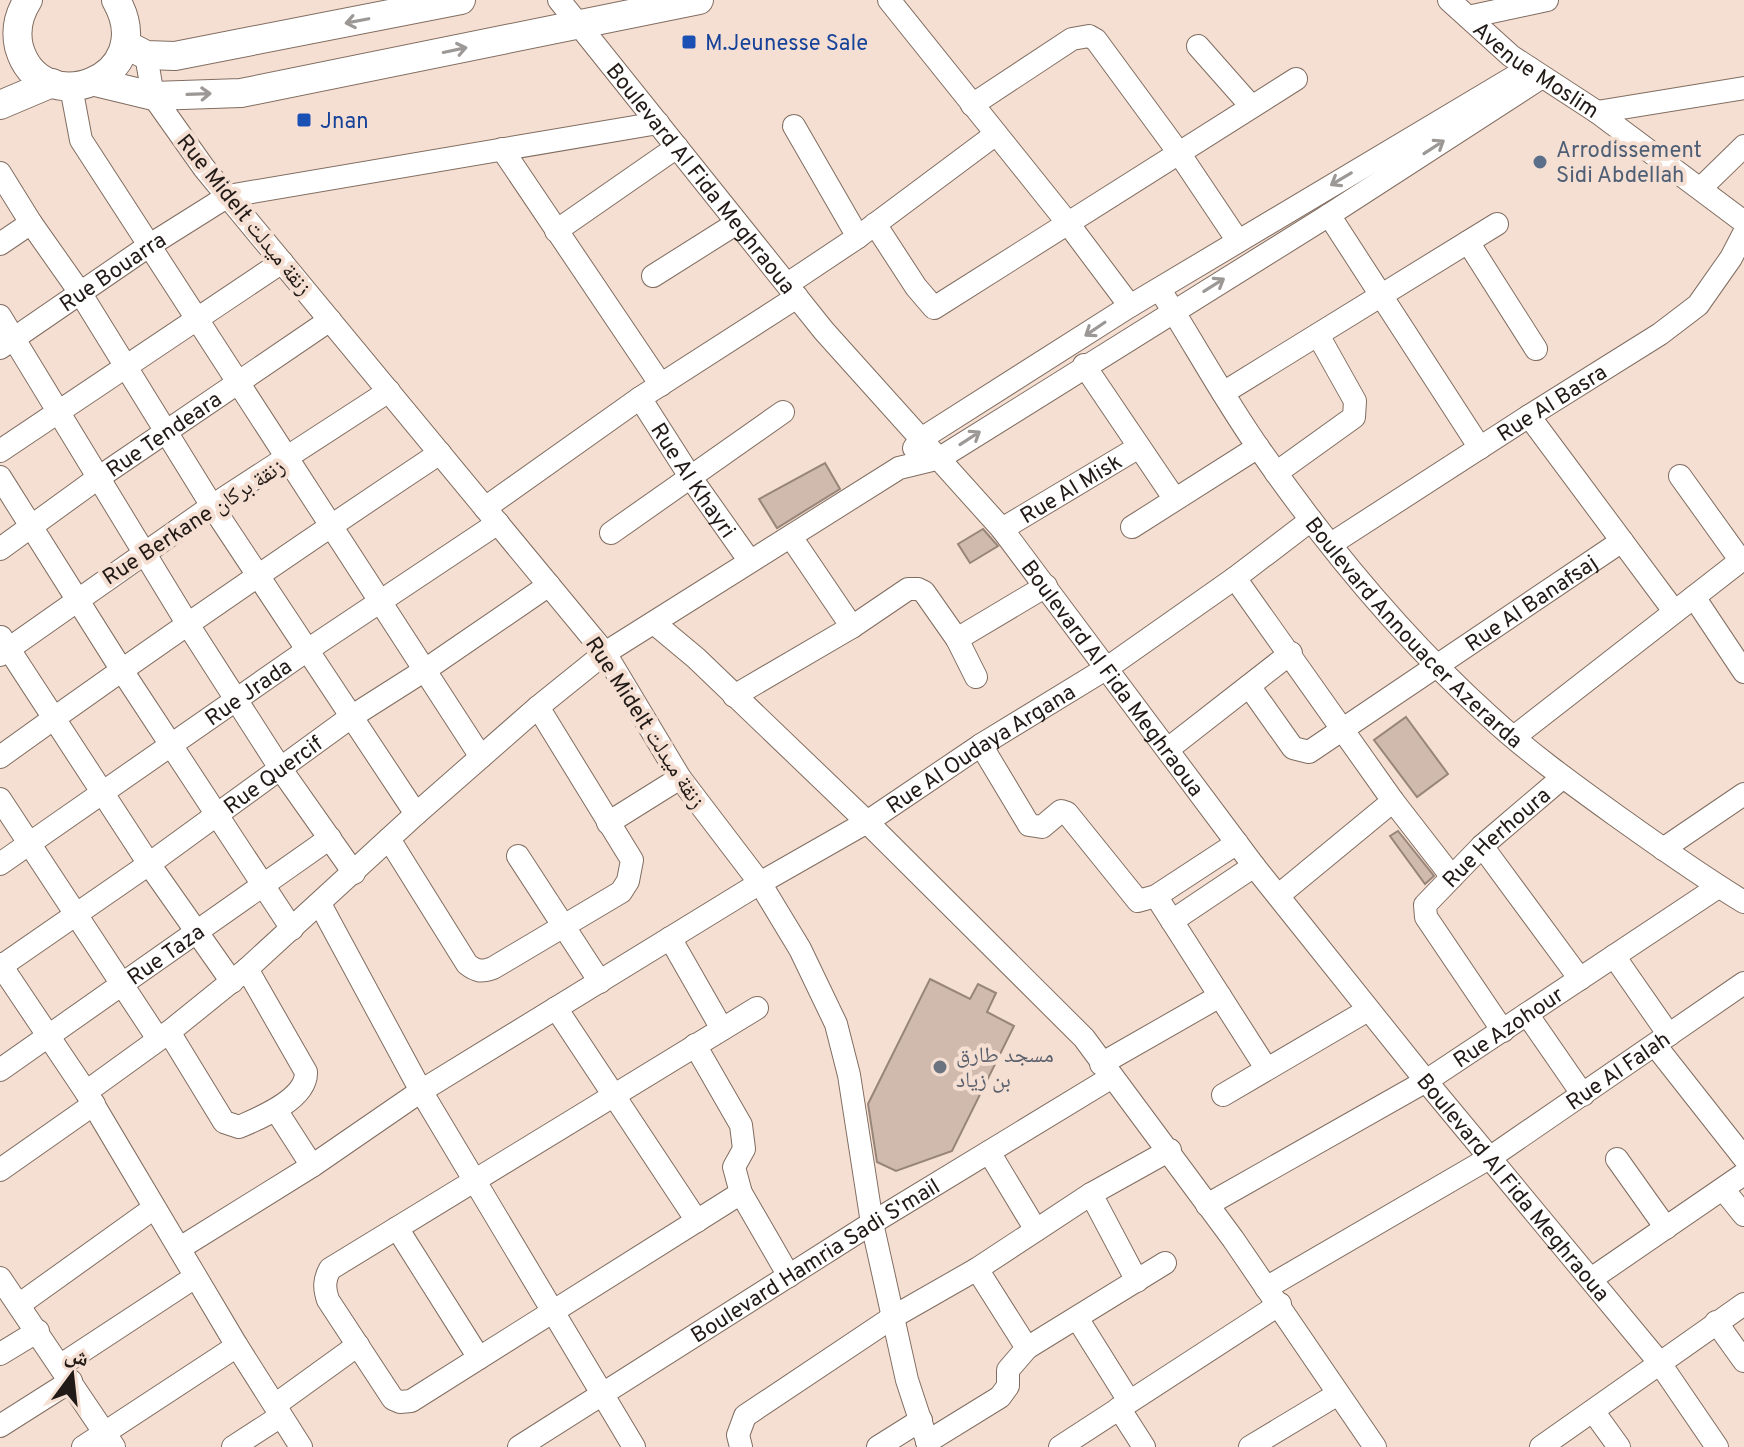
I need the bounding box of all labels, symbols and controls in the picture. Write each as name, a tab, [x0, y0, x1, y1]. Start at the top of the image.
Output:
one-way arrow	[345, 14, 371, 29]
street label: Avenue Moslim	[1466, 17, 1603, 126]
place label: M.Jeunesse Sale	[705, 31, 868, 58]
marker: M.Jeunesse Sale	[680, 33, 698, 51]
one-way arrow	[442, 41, 467, 56]
street label: Boulevard Al Fida Meghraoua	[599, 59, 800, 301]
one-way arrow	[185, 87, 212, 102]
place label: Jnan	[320, 109, 369, 136]
marker: Jnan	[295, 111, 313, 129]
street label: Rue Midelt زنقة ميدلت	[170, 130, 316, 302]
place label: Arrodissement Sidi Abdellah	[1556, 138, 1702, 190]
one-way arrow	[1422, 139, 1445, 155]
marker: Arrodissement Sidi Abdellah	[1531, 153, 1549, 171]
one-way arrow	[1330, 171, 1353, 187]
street label: Rue Bouarra	[55, 227, 172, 319]
one-way arrow	[1202, 277, 1225, 293]
one-way arrow	[1085, 321, 1107, 338]
street label: Rue Al Basra	[1493, 360, 1613, 449]
street label: Rue Tendeara	[102, 387, 228, 484]
street label: Rue Al Khayri	[643, 419, 740, 544]
one-way arrow	[958, 430, 981, 446]
street label: Rue Al Misk	[1016, 449, 1128, 531]
street label: Rue Berkane زنقة بركان	[98, 454, 291, 592]
street label: Boulevard Annouacer Azerarda	[1298, 513, 1527, 755]
street label: Rue Al Banafsaj	[1461, 550, 1604, 659]
street label: Boulevard Al Fida Meghraoua	[1014, 556, 1208, 803]
street label: Rue Midelt زنقة ميدلت	[578, 632, 710, 814]
street label: Rue Jrada	[201, 654, 298, 733]
street label: Rue Al Oudaya Argana	[882, 680, 1081, 821]
street label: Rue Quercif	[219, 731, 329, 821]
street label: Rue Herhoura	[1438, 783, 1557, 895]
street label: Rue Taza	[123, 919, 211, 992]
street label: Rue Azohour	[1449, 982, 1570, 1075]
street label: Rue Al Falah	[1562, 1027, 1676, 1117]
place label: مسجد طارق بن زياد	[956, 1043, 1054, 1095]
marker: مسجد طارق بن زياد	[931, 1058, 949, 1076]
street label: Boulevard Al Fida Meghraoua	[1409, 1069, 1614, 1308]
street label: Boulevard Hamria Sadi S'mail	[687, 1174, 946, 1350]
north arrow	[32, 1335, 112, 1415]
text: ش	[62, 1342, 91, 1374]

